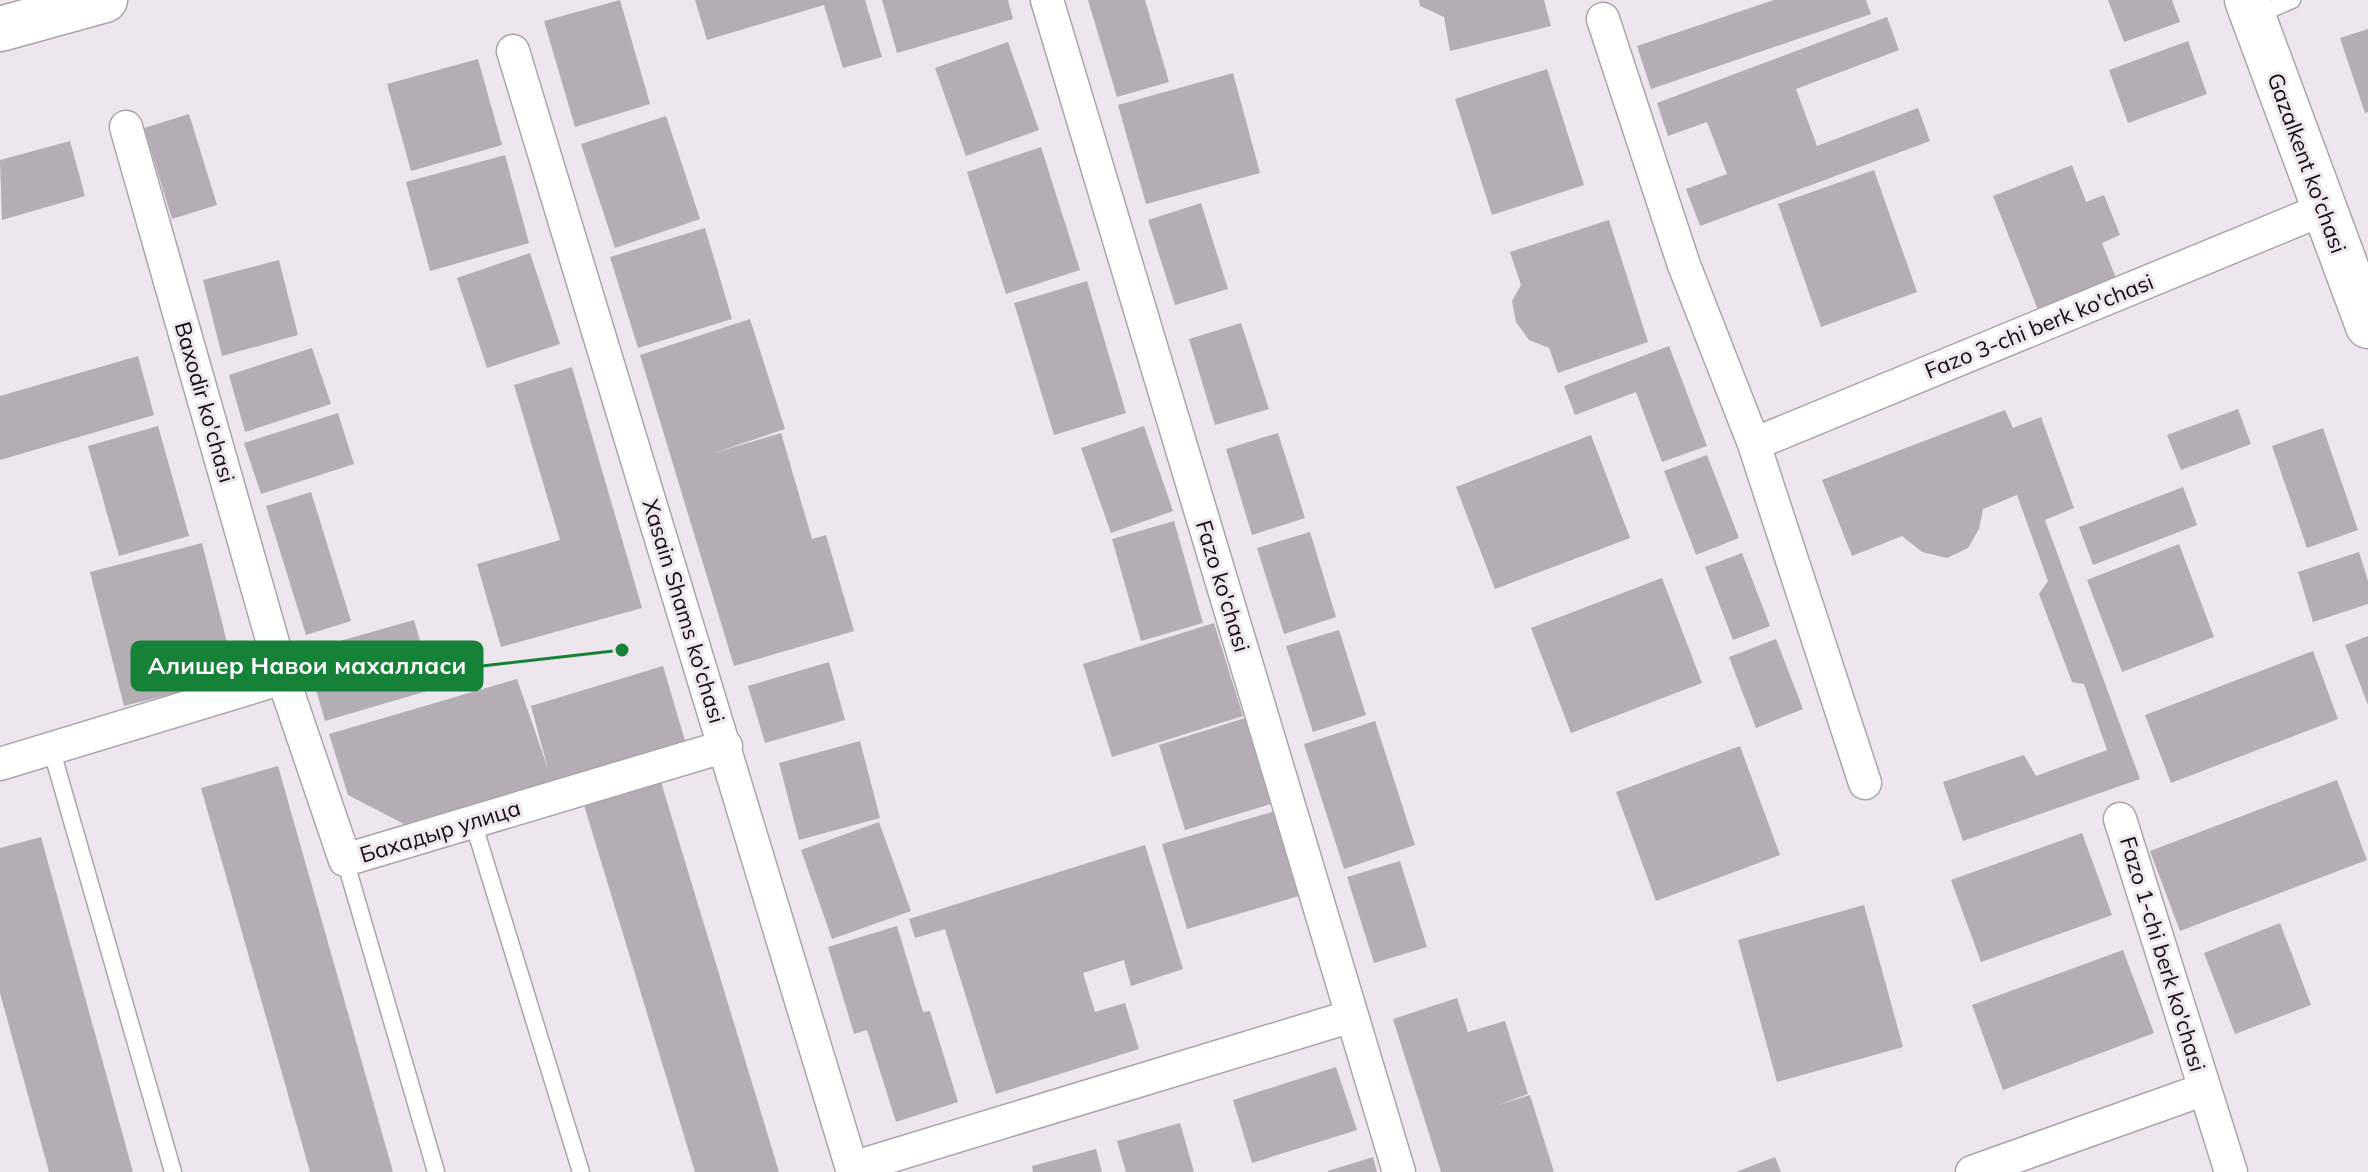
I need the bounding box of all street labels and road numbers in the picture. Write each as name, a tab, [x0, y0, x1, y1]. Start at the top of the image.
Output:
street label: Gazalkent ko'chasi	[2261, 69, 2353, 257]
street label: Fazo 3-chi berk ko'chasi	[1921, 267, 2157, 385]
street label: Baxodir ko'chasi	[169, 318, 241, 486]
street label: Xasain Shams ko'chasi	[637, 496, 731, 726]
street label: Fazo ko'chasi	[1190, 517, 1256, 655]
street label: Бахадыр улица	[356, 793, 524, 869]
street label: Fazo 1-chi berk ko'chasi	[2114, 833, 2212, 1075]

